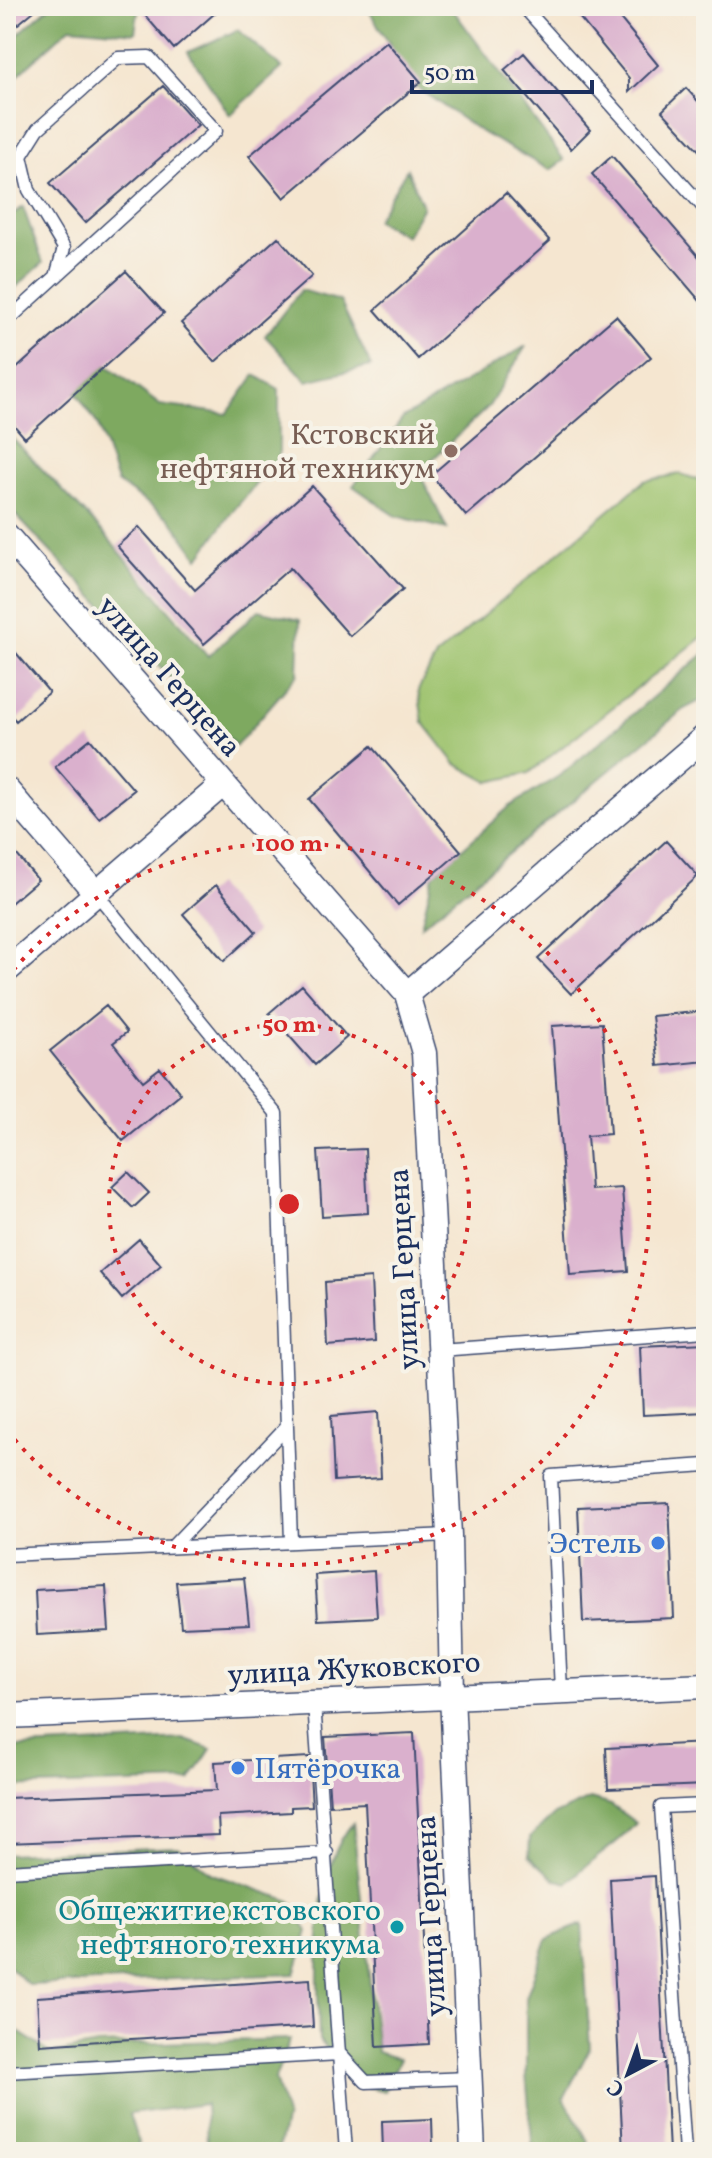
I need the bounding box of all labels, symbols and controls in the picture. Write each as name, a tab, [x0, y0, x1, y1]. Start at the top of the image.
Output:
scale bar	[412, 44, 592, 94]
text: 50 m	[424, 57, 476, 91]
place label: Кстовский нефтяной техникум	[160, 415, 435, 491]
marker: Кстовский нефтяной техникум	[442, 442, 460, 460]
street label: улица Герцена	[86, 587, 251, 767]
text: 100 m	[255, 828, 323, 862]
text: 50 m	[262, 1009, 316, 1043]
street label: улица Герцена	[379, 1167, 431, 1371]
centre of rings	[275, 1190, 303, 1218]
place label: Эстель	[549, 1524, 642, 1566]
marker: Эстель	[649, 1534, 667, 1552]
street label: улица Жуковского	[227, 1642, 482, 1698]
place label: Пятёрочка	[254, 1749, 401, 1791]
marker: Пятёрочка	[229, 1759, 247, 1777]
street label: улица Герцена	[406, 1814, 458, 2018]
place label: Общежитие кстовского нефтяного техникума	[58, 1891, 381, 1967]
marker: Общежитие кстовского нефтяного техникума	[388, 1918, 406, 1936]
north arrow	[588, 2034, 668, 2114]
text: С	[601, 2071, 632, 2104]

